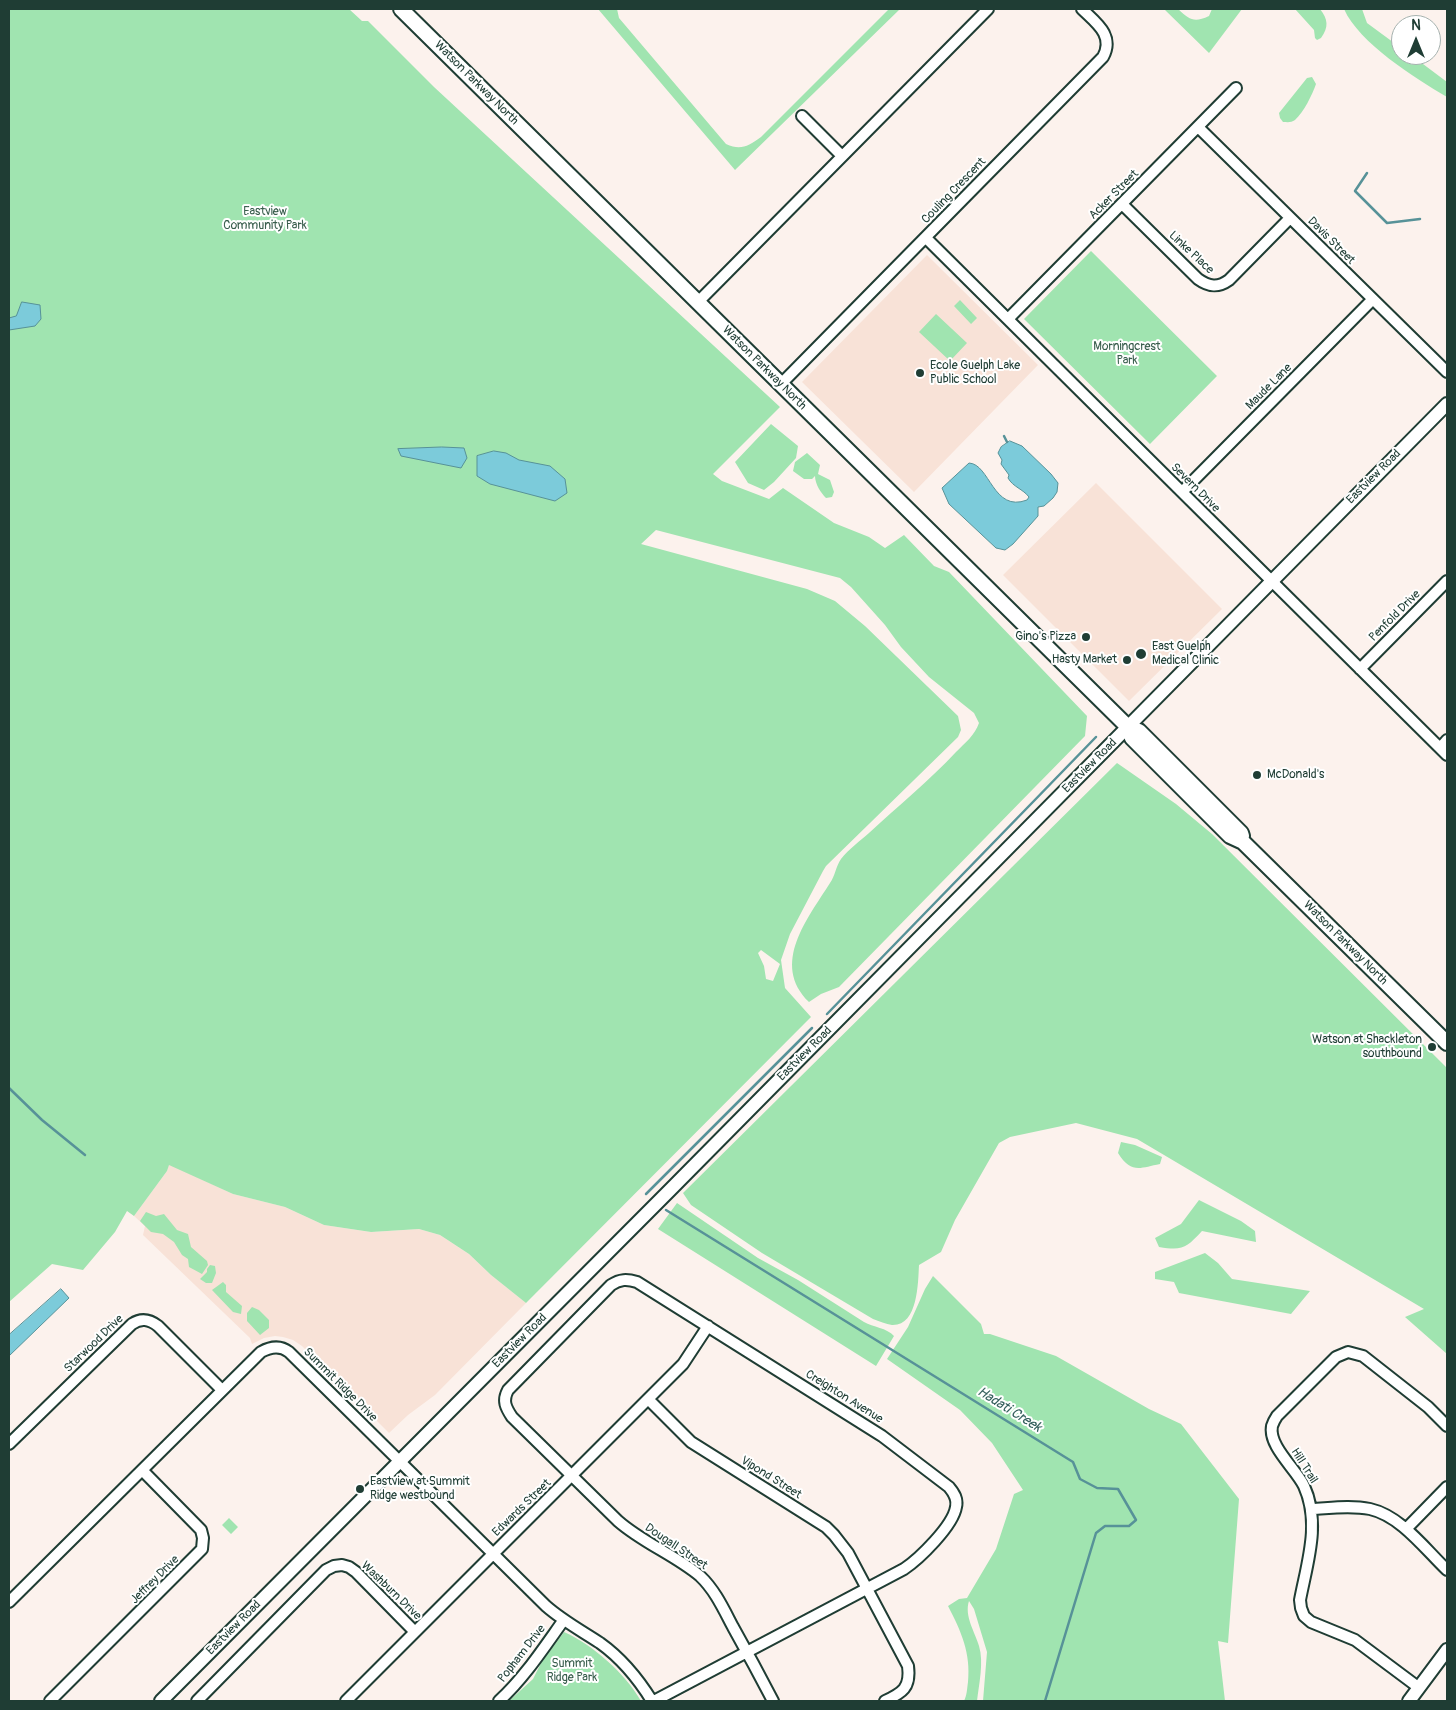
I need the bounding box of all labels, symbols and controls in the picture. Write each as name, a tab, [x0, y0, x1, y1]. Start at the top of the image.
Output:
north arrow	[1391, 15, 1441, 65]
text: N	[1411, 17, 1421, 34]
street label: Watson Parkway North	[431, 38, 521, 128]
street label: Couling Crescent	[919, 155, 989, 227]
street label: Acker Street	[1086, 167, 1142, 223]
park label: Eastview Community Park	[223, 205, 307, 233]
street label: Davis Street	[1304, 214, 1358, 268]
street label: Linke Place	[1166, 229, 1216, 277]
street label: Watson Parkway North	[719, 323, 809, 413]
park label: Morningcrest Park	[1093, 340, 1161, 368]
place label: Ecole Guelph Lake Public School	[930, 359, 1020, 387]
street label: Maude Lane	[1243, 361, 1295, 413]
marker: Ecole Guelph Lake Public School	[914, 367, 926, 379]
street label: Eastview Road	[1344, 447, 1404, 507]
street label: Severn Drive	[1167, 460, 1223, 516]
street label: Penfold Drive	[1366, 587, 1424, 645]
place label: Gino's Pizza	[1015, 630, 1076, 644]
marker: Gino's Pizza	[1080, 631, 1092, 643]
place label: East Guelph Medical Clinic	[1152, 640, 1219, 668]
marker: East Guelph Medical Clinic	[1134, 647, 1148, 661]
place label: Hasty Market	[1052, 653, 1117, 667]
marker: Hasty Market	[1121, 654, 1133, 666]
street label: Eastview Road	[1060, 736, 1120, 796]
place label: McDonald's	[1267, 768, 1324, 782]
marker: McDonald's	[1251, 769, 1263, 781]
street label: Watson Parkway North	[1300, 898, 1390, 988]
street label: Eastview Road	[775, 1024, 835, 1084]
place label: Watson at Shackleton southbound	[1312, 1033, 1422, 1061]
marker: Watson at Shackleton southbound	[1426, 1041, 1438, 1053]
street label: Eastview Road	[490, 1311, 550, 1371]
street label: Starwood Drive	[61, 1312, 127, 1376]
street label: Summit Ridge Drive	[300, 1345, 380, 1425]
street label: Creighton Avenue	[803, 1367, 885, 1427]
water label: Hadati Creek	[974, 1384, 1044, 1436]
street label: Hill Trail	[1288, 1446, 1320, 1486]
street label: Vipond Street	[738, 1454, 804, 1502]
place label: Eastview at Summit Ridge westbound	[370, 1475, 470, 1503]
street label: Edwards Street	[490, 1476, 554, 1540]
marker: Eastview at Summit Ridge westbound	[354, 1483, 366, 1495]
street label: Dougall Street	[642, 1521, 710, 1573]
street label: Jeffrey Drive	[128, 1553, 182, 1607]
street label: Washburn Drive	[358, 1559, 424, 1623]
street label: Eastview Road	[204, 1598, 264, 1658]
street label: Popham Drive	[495, 1622, 549, 1686]
park label: Summit Ridge Park	[547, 1657, 597, 1685]

